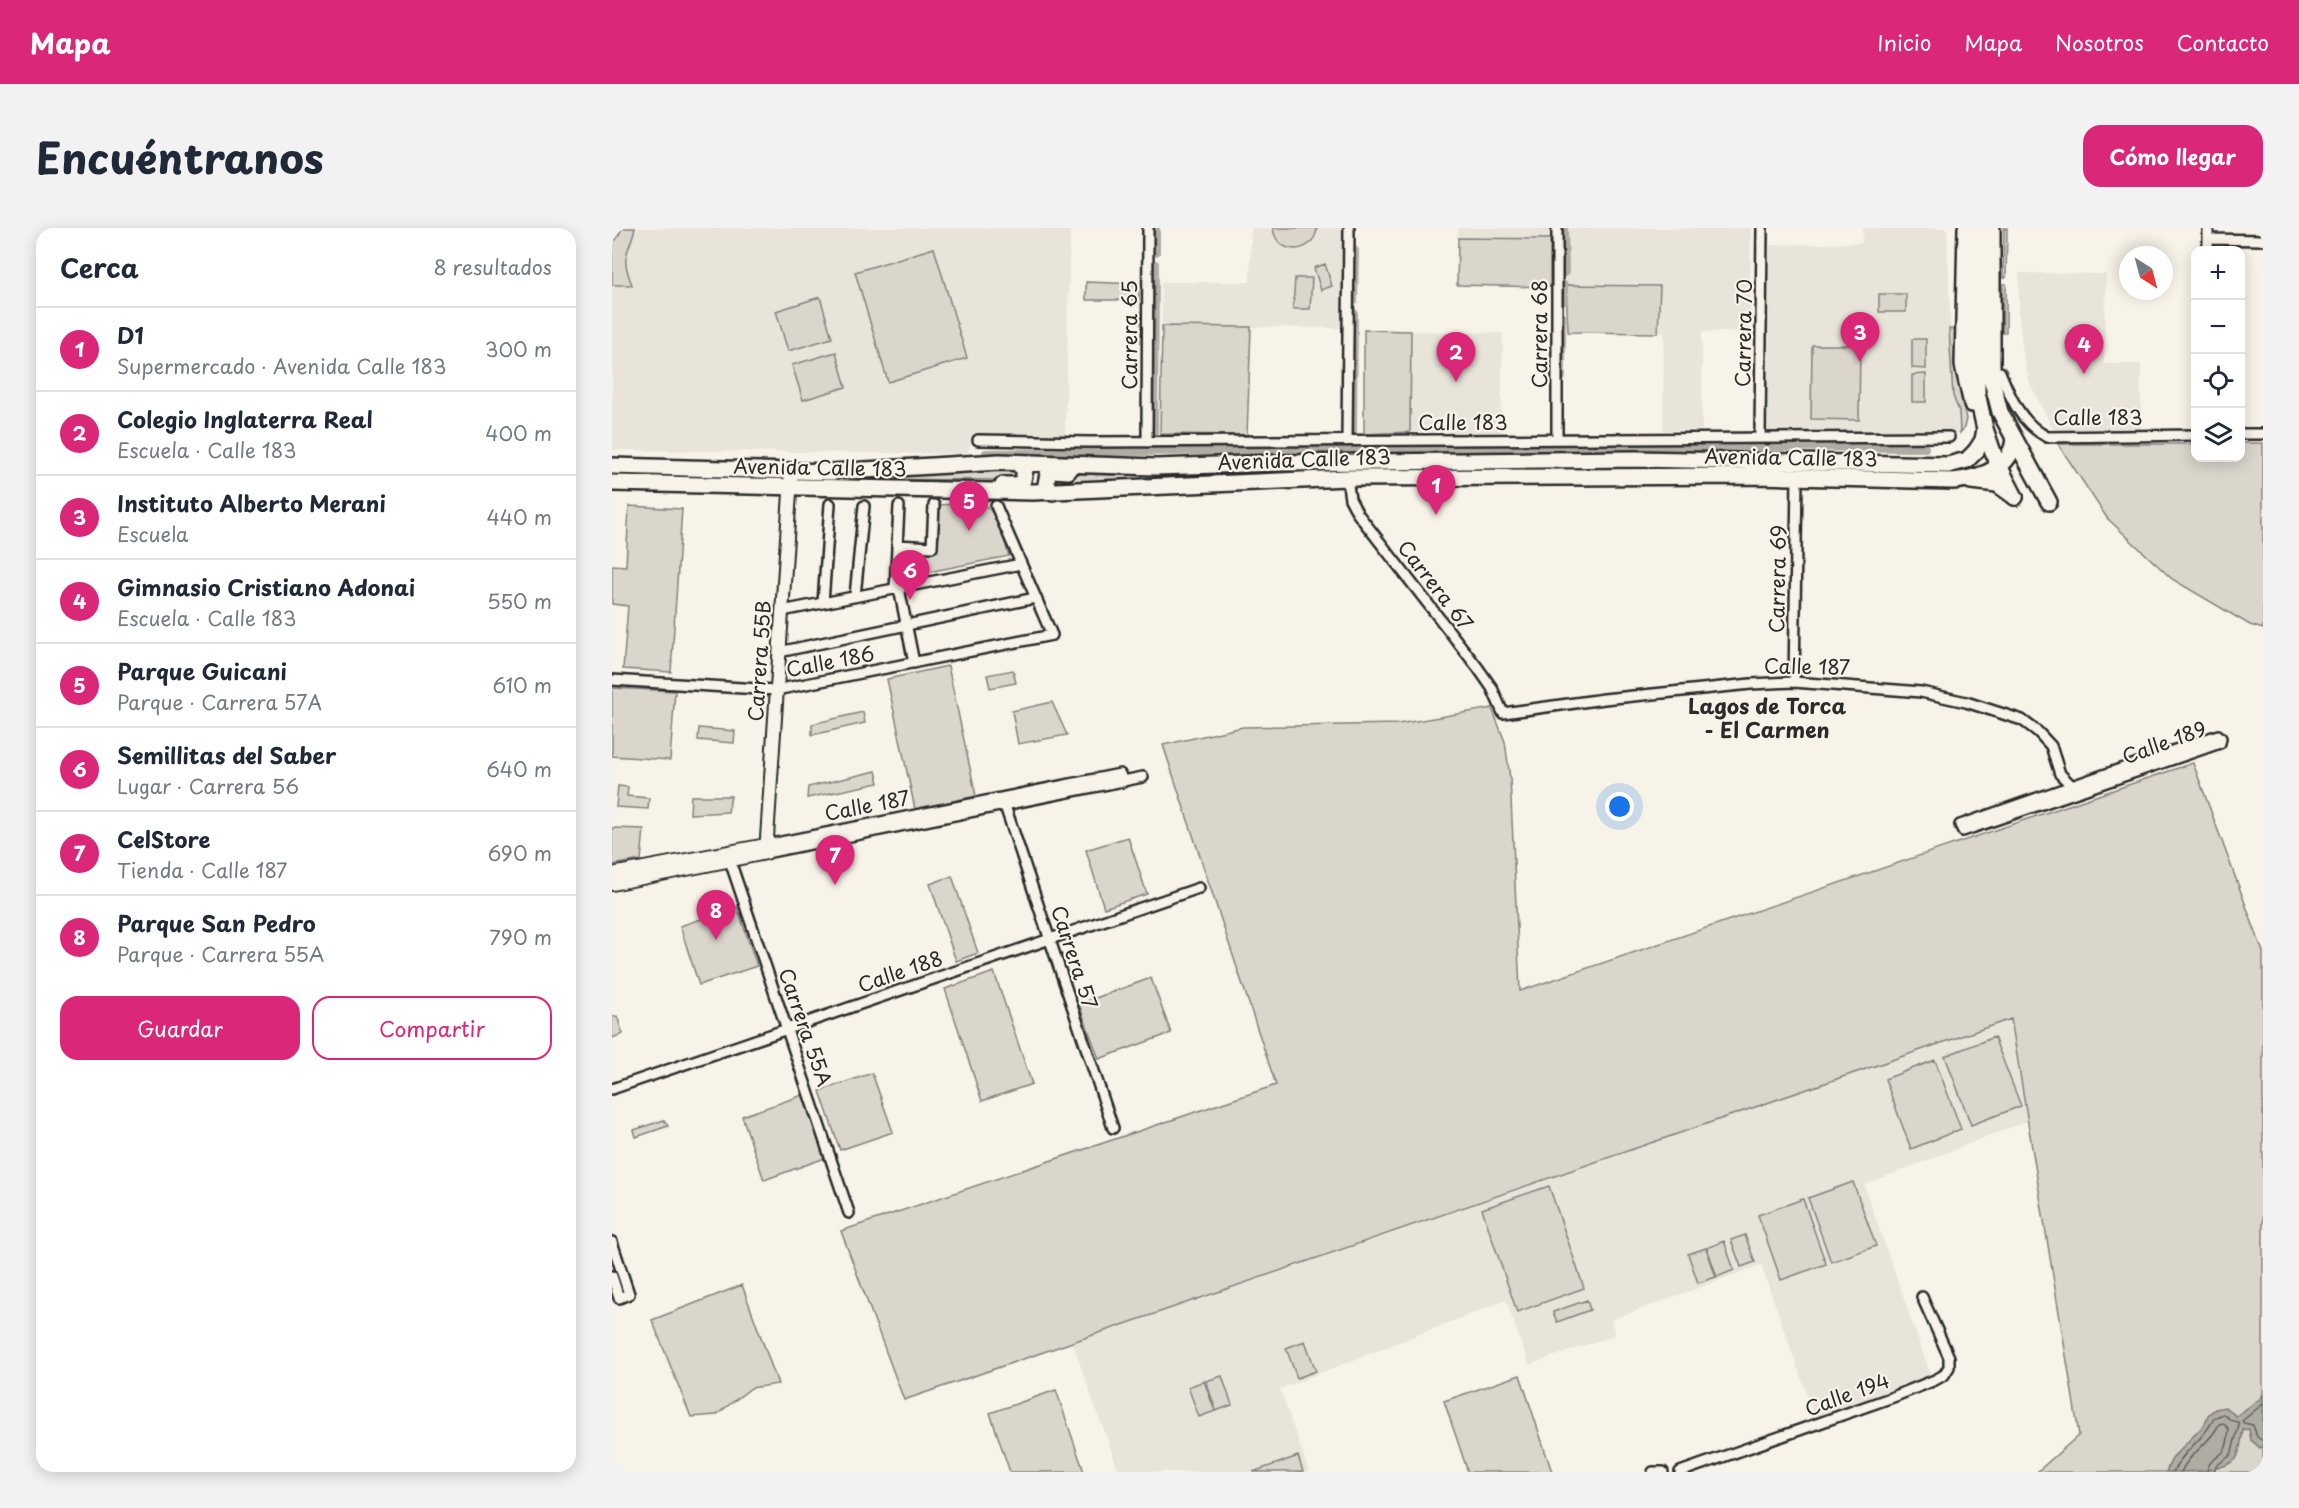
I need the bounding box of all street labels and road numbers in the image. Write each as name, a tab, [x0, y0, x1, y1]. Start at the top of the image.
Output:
street label: Carrera 70	[1727, 279, 1759, 387]
street label: Carrera 65	[1114, 280, 1144, 390]
street label: Carrera 68	[1524, 280, 1554, 388]
street label: Calle 183	[2053, 402, 2143, 432]
street label: Calle 183	[1418, 407, 1508, 437]
street label: Avenida Calle 183	[1704, 440, 1878, 474]
street label: Avenida Calle 183	[1217, 441, 1391, 477]
street label: Avenida Calle 183	[733, 450, 907, 484]
street label: Carrera 69	[1761, 525, 1793, 633]
street label: Carrera 67	[1391, 533, 1481, 637]
street label: Carrera 55B	[740, 599, 778, 723]
street label: Calle 186	[783, 638, 877, 684]
street label: Calle 187	[1764, 650, 1850, 682]
street label: Calle 189	[2118, 713, 2210, 771]
street label: Calle 187	[822, 782, 912, 828]
street label: Carrera 57	[1044, 901, 1106, 1013]
street label: Calle 188	[853, 942, 947, 1000]
street label: Carrera 55A	[772, 964, 840, 1090]
street label: Calle 194	[1800, 1365, 1894, 1423]

